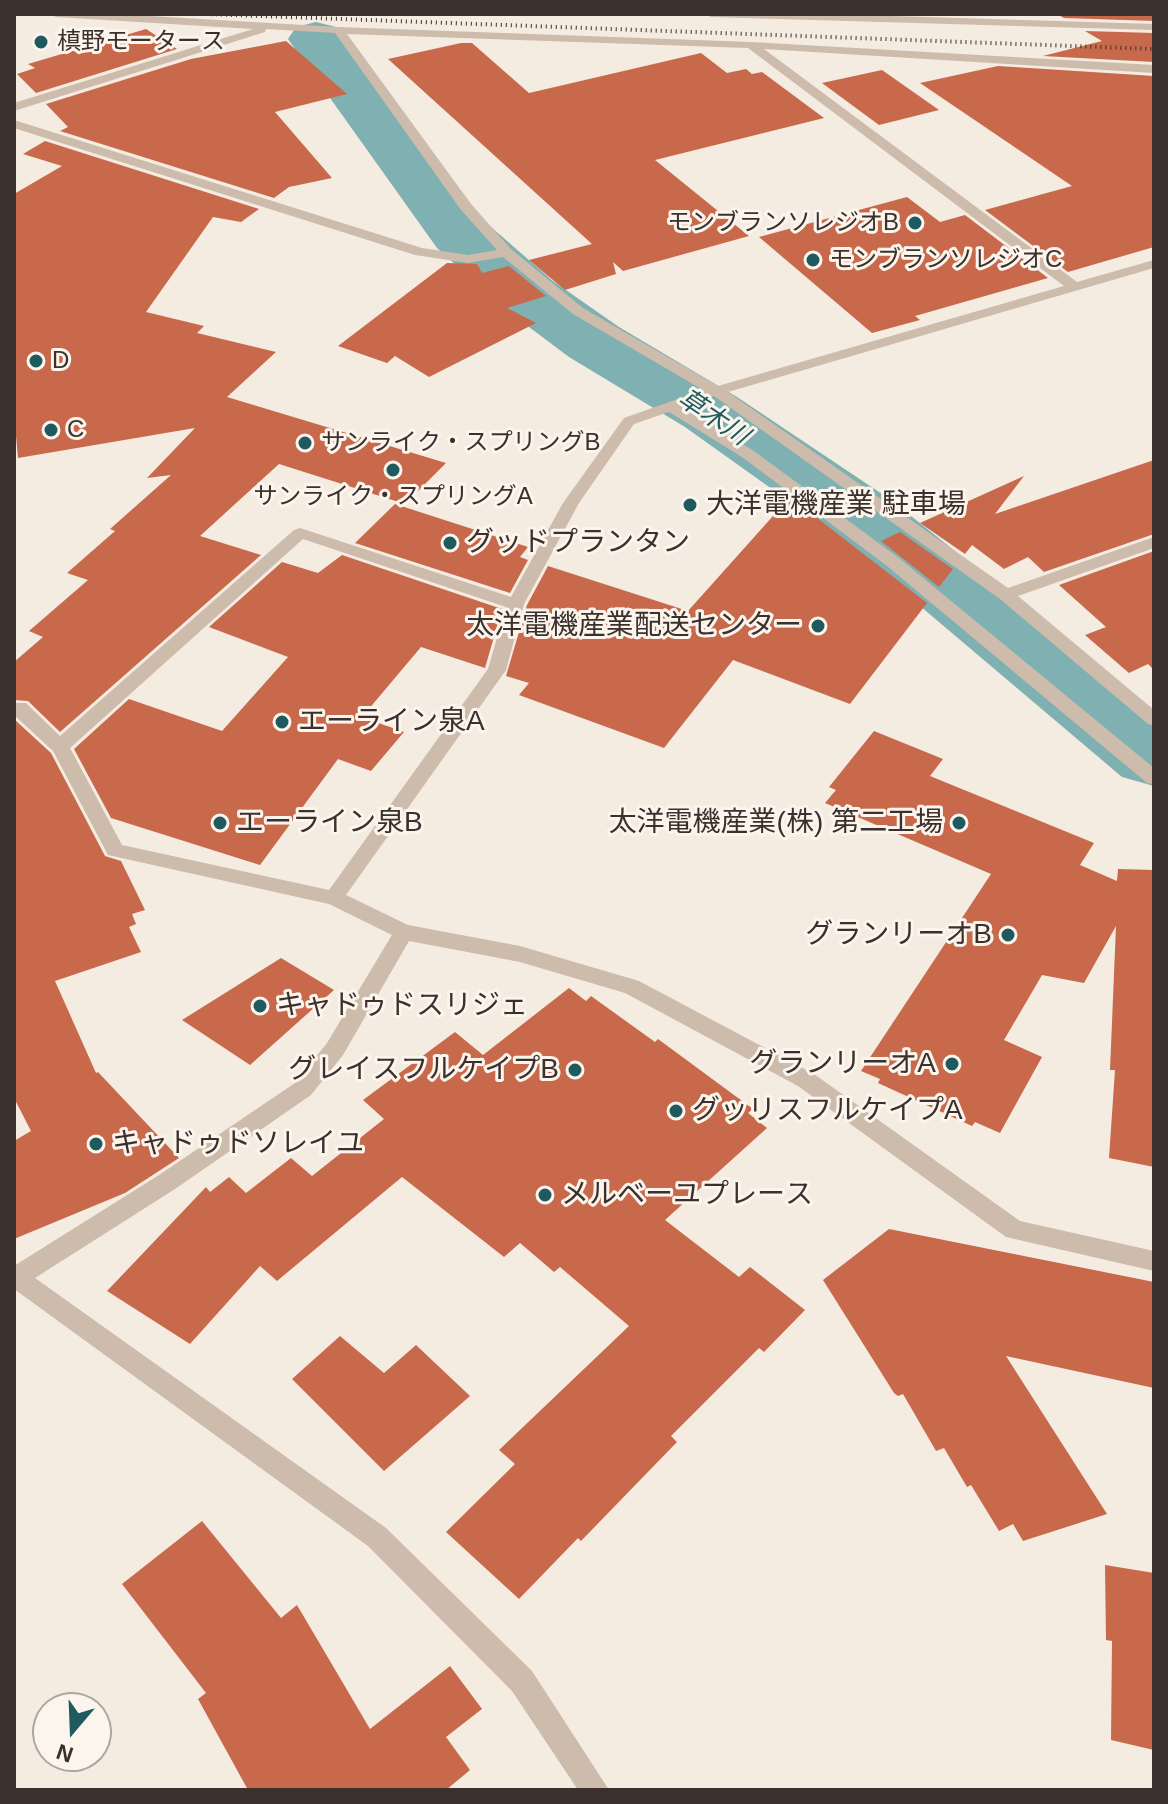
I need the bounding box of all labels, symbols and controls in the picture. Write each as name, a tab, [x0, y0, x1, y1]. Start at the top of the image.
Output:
place label: 槙野モータース	[57, 28, 225, 56]
marker: 槙野モータース	[32, 33, 50, 51]
place label: モンブランソレジオB	[667, 209, 899, 237]
marker: モンブランソレジオB	[906, 214, 924, 232]
place label: モンブランソレジオC	[829, 246, 1062, 274]
marker: モンブランソレジオC	[804, 251, 822, 269]
place label: D	[52, 347, 69, 375]
marker: D	[27, 352, 45, 370]
water label: 草木川	[672, 383, 754, 453]
place label: C	[67, 416, 84, 444]
marker: C	[42, 421, 60, 439]
place label: サンライク・スプリングB	[321, 429, 601, 457]
marker: サンライク・スプリングB	[296, 434, 314, 452]
marker: サンライク・スプリングA	[384, 461, 402, 479]
place label: サンライク・スプリングA	[253, 483, 533, 511]
place label: 大洋電機産業 駐車場	[706, 488, 966, 522]
marker: 大洋電機産業 駐車場	[681, 496, 699, 514]
place label: グッドプランタン	[466, 526, 690, 560]
marker: グッドプランタン	[441, 534, 459, 552]
place label: 太洋電機産業配送センター	[466, 609, 802, 643]
marker: 太洋電機産業配送センター	[809, 617, 827, 635]
place label: エーライン泉A	[298, 705, 485, 739]
marker: エーライン泉A	[273, 713, 291, 731]
place label: エーライン泉B	[236, 806, 423, 840]
place label: 太洋電機産業(株) 第二工場	[609, 806, 943, 840]
marker: エーライン泉B	[211, 814, 229, 832]
marker: 太洋電機産業(株) 第二工場	[950, 814, 968, 832]
place label: グランリーオB	[805, 918, 992, 952]
marker: グランリーオB	[999, 926, 1017, 944]
place label: キャドゥドスリジェ	[276, 989, 528, 1023]
marker: キャドゥドスリジェ	[251, 997, 269, 1015]
place label: グランリーオA	[749, 1047, 936, 1081]
place label: グレイスフルケイプB	[288, 1053, 559, 1087]
marker: グランリーオA	[943, 1055, 961, 1073]
marker: グレイスフルケイプB	[566, 1061, 584, 1079]
place label: グッリスフルケイプA	[692, 1094, 963, 1128]
marker: グッリスフルケイプA	[667, 1102, 685, 1120]
place label: キャドゥドソレイユ	[112, 1127, 364, 1161]
marker: キャドゥドソレイユ	[87, 1135, 105, 1153]
place label: メルベーユプレース	[561, 1178, 813, 1212]
marker: メルベーユプレース	[536, 1186, 554, 1204]
north arrow	[32, 1692, 112, 1772]
text: N	[53, 1739, 76, 1768]

